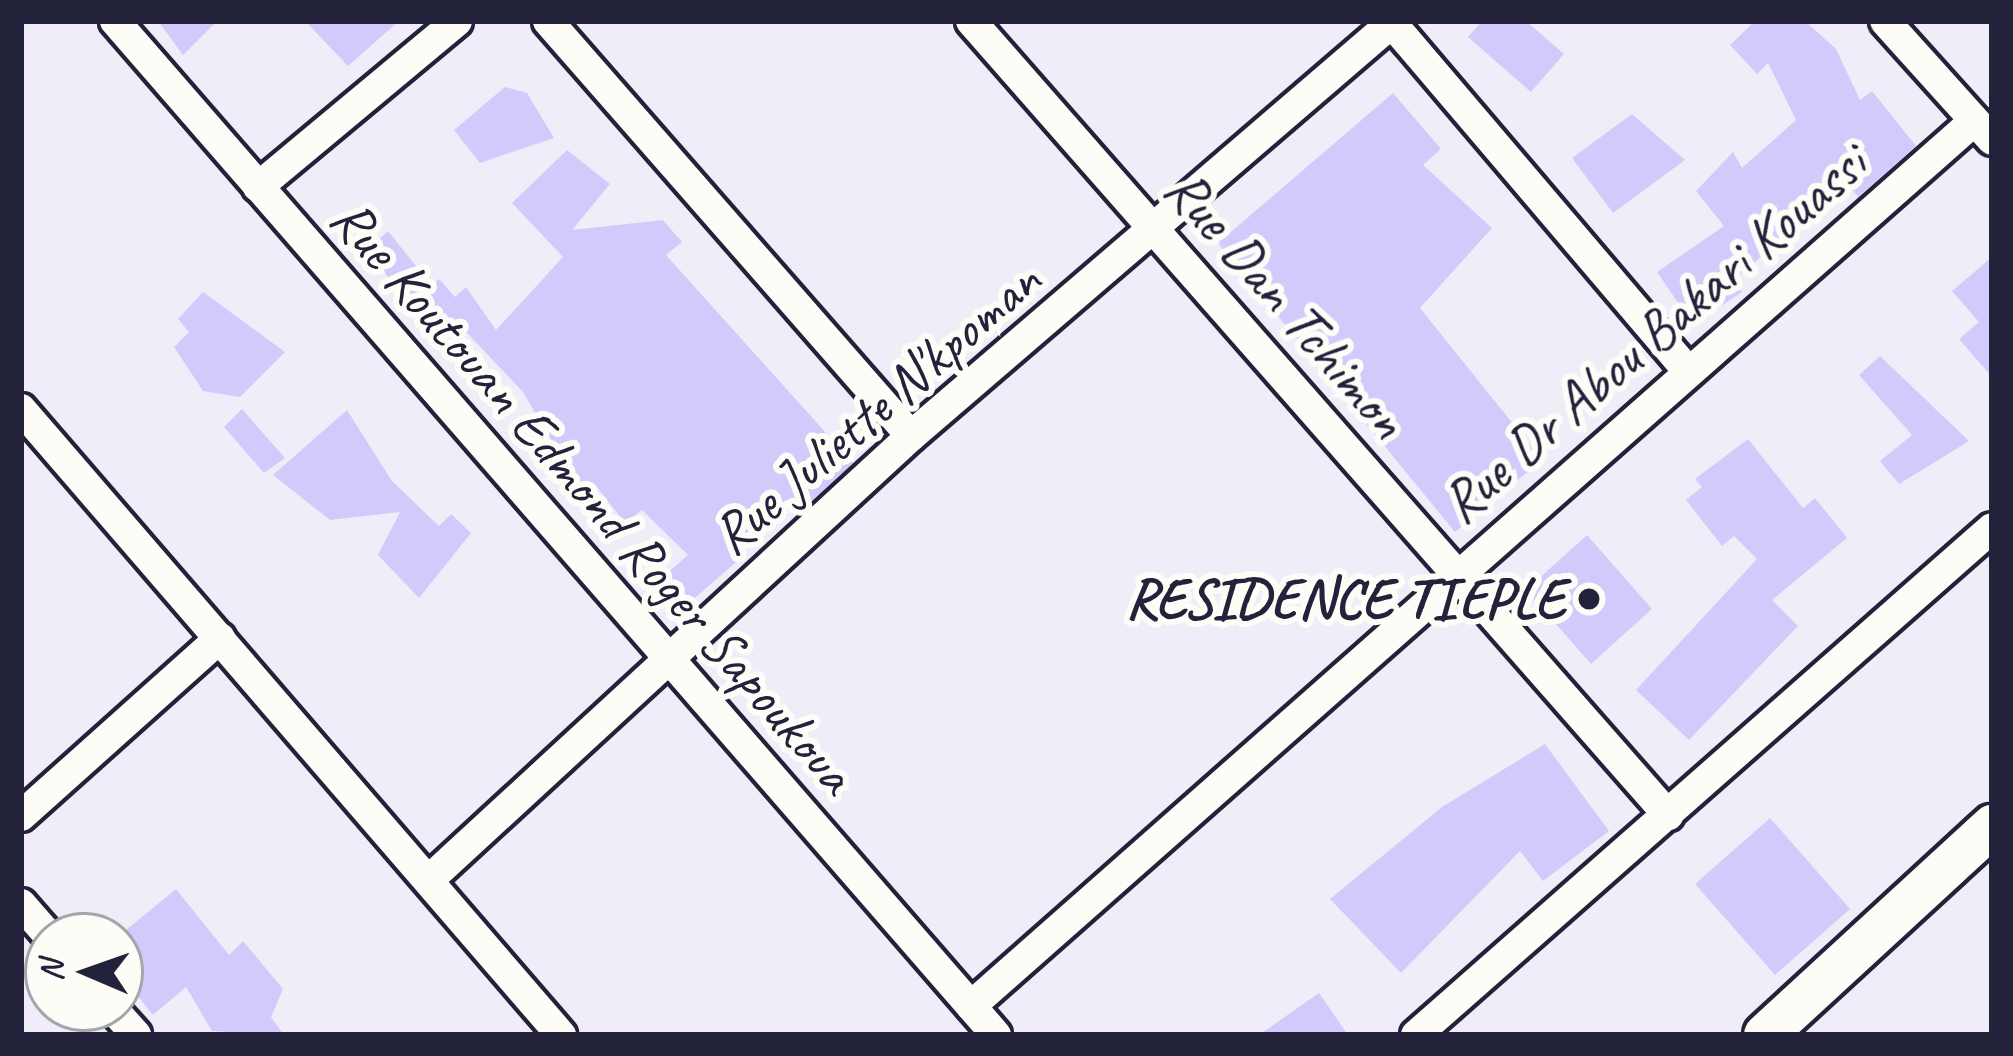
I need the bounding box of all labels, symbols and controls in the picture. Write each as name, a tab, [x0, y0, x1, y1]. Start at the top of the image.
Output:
street label: Rue Dr Abou Bakari Kouassi	[1427, 131, 1881, 537]
street label: Rue Dan Tchimon	[1150, 155, 1422, 453]
street label: Rue Koutouan Edmond Roger Sapoukoua	[316, 185, 870, 807]
street label: Rue Juliette N'kpoman	[698, 247, 1054, 569]
place label: RESIDENCE TIEPLE	[1123, 565, 1565, 633]
marker: RESIDENCE TIEPLE	[1576, 586, 1602, 612]
north arrow	[24, 912, 144, 1032]
text: N	[30, 960, 72, 982]

